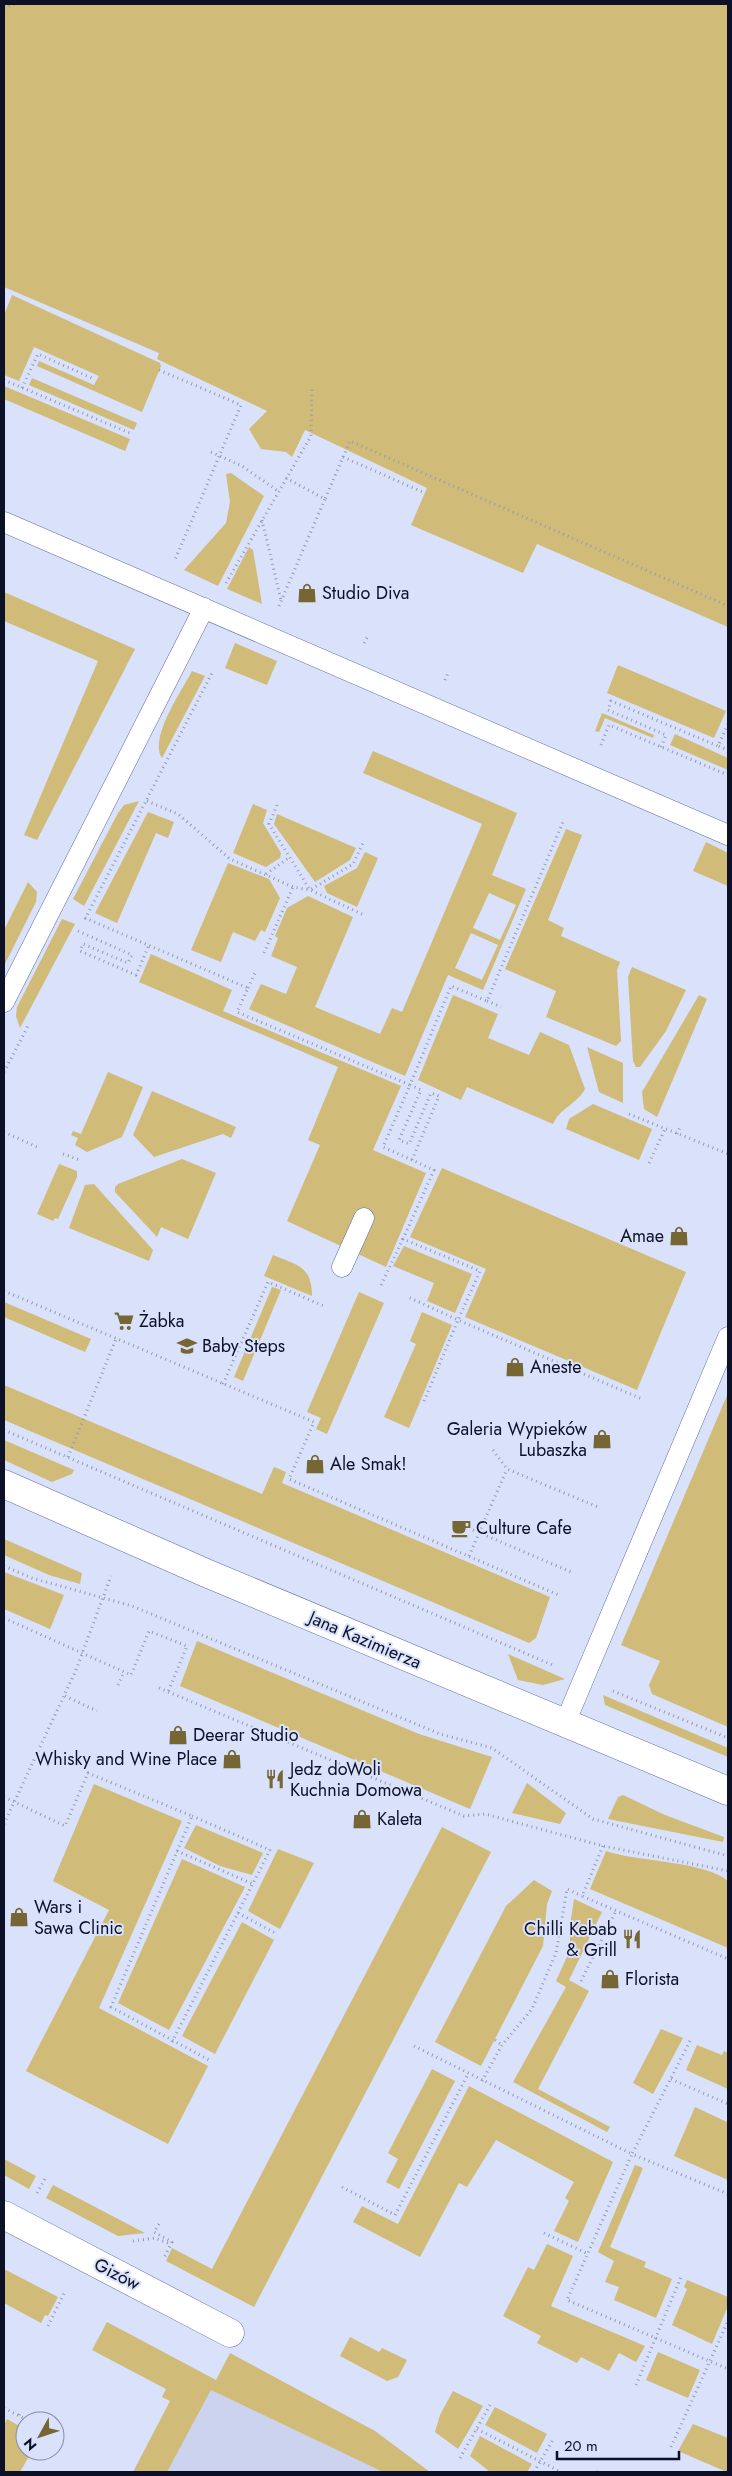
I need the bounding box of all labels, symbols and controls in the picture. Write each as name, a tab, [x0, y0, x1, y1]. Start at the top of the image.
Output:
place label: Studio Diva	[322, 580, 409, 606]
shop icon: Studio Diva	[296, 582, 318, 604]
place label: Amae	[620, 1223, 664, 1249]
shop icon: Amae	[668, 1225, 690, 1247]
place label: Żabka	[139, 1308, 184, 1334]
supermarket icon: Żabka	[113, 1310, 135, 1332]
place label: Baby Steps	[202, 1333, 285, 1359]
school or university icon: Baby Steps	[176, 1335, 198, 1357]
place label: Aneste	[530, 1354, 581, 1380]
shop icon: Aneste	[504, 1356, 526, 1378]
place label: Galeria Wypieków Lubaszka	[447, 1416, 588, 1463]
shop icon: Galeria Wypieków Lubaszka	[591, 1428, 613, 1450]
place label: Ale Smak!	[330, 1451, 407, 1477]
shop icon: Ale Smak!	[304, 1453, 326, 1475]
place label: Culture Cafe	[476, 1515, 572, 1541]
cafe icon: Culture Cafe	[450, 1517, 472, 1539]
street label: Jana Kazimierza	[303, 1604, 425, 1675]
place label: Deerar Studio	[193, 1722, 299, 1748]
shop icon: Deerar Studio	[167, 1724, 189, 1746]
place label: Whisky and Wine Place	[35, 1746, 217, 1772]
shop icon: Whisky and Wine Place	[221, 1748, 243, 1770]
place label: Jedz doWoli Kuchnia Domowa	[288, 1756, 422, 1803]
restaurant icon: Jedz doWoli Kuchnia Domowa	[264, 1768, 286, 1790]
place label: Kaleta	[377, 1806, 422, 1832]
shop icon: Kaleta	[351, 1808, 373, 1830]
place label: Wars i Sawa Clinic	[34, 1894, 123, 1941]
shop icon: Wars i Sawa Clinic	[8, 1906, 30, 1928]
place label: Chilli Kebab & Grill	[524, 1916, 617, 1963]
restaurant icon: Chilli Kebab & Grill	[621, 1928, 643, 1950]
place label: Florista	[625, 1966, 679, 1992]
shop icon: Florista	[599, 1968, 621, 1990]
street label: Gizów	[90, 2251, 145, 2297]
north arrow	[15, 2411, 65, 2461]
scale bar	[557, 2428, 680, 2460]
text: N	[19, 2434, 41, 2455]
text: 20 m	[564, 2435, 598, 2457]

